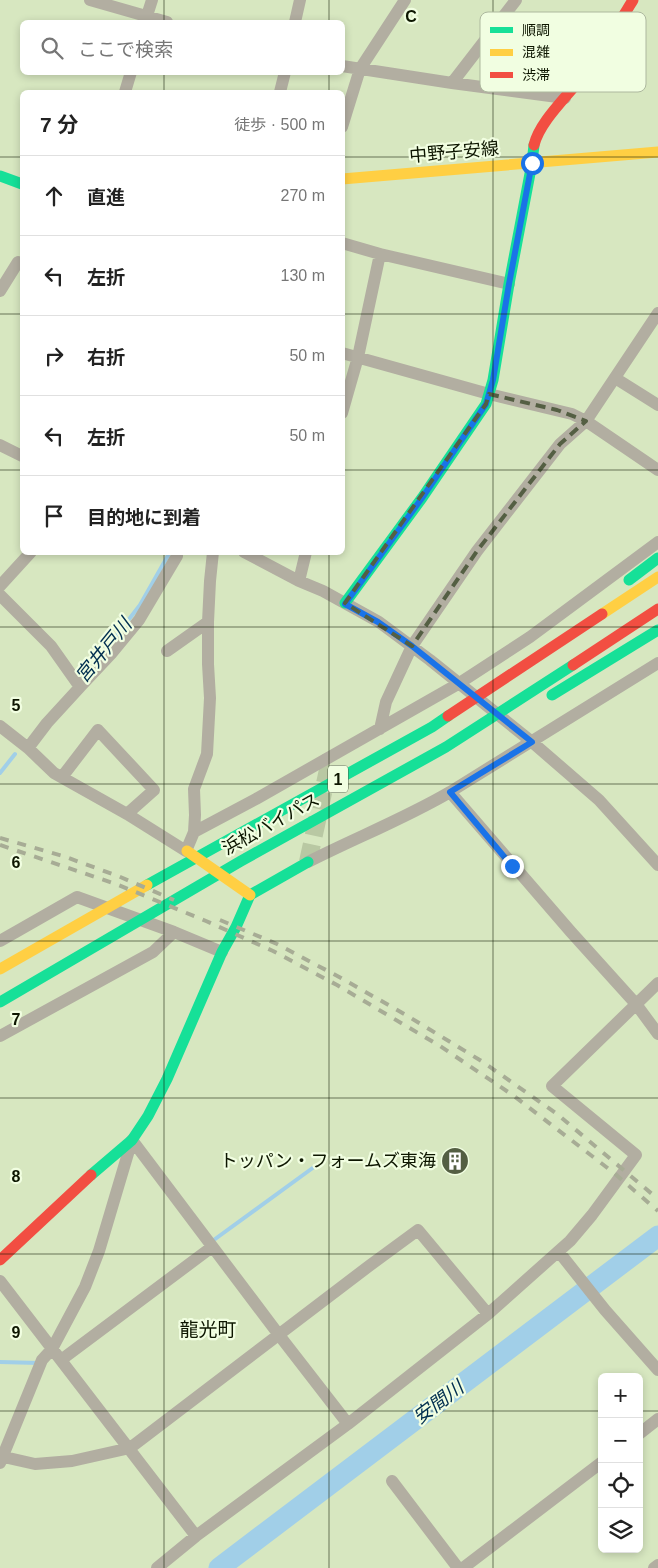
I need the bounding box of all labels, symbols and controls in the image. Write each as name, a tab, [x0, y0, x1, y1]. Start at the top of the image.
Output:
text: C	[405, 8, 417, 25]
legend	[480, 12, 646, 92]
search box	[20, 20, 345, 75]
text: 順調	[522, 22, 550, 38]
icon: search	[38, 34, 66, 62]
text: ここで検索	[78, 39, 173, 60]
text: 混雑	[522, 44, 550, 60]
text: 渋滞	[522, 67, 550, 83]
text: 7 分	[40, 113, 79, 136]
text: 徒歩 · 500 m	[234, 116, 325, 133]
street label: 中野子安線	[408, 138, 500, 166]
route start	[521, 152, 544, 175]
icon: ahead	[40, 182, 68, 210]
text: 直進	[87, 187, 125, 208]
text: 270 m	[281, 187, 325, 204]
icon: left	[40, 262, 68, 290]
text: 左折	[87, 267, 125, 288]
text: 130 m	[281, 267, 325, 284]
icon: right	[40, 342, 68, 370]
text: 右折	[87, 347, 125, 368]
text: 50 m	[289, 347, 325, 364]
icon: left	[40, 422, 68, 450]
text: 左折	[87, 427, 125, 448]
text: 50 m	[289, 427, 325, 444]
icon: arrive	[40, 502, 68, 530]
text: 目的地に到着	[87, 507, 201, 528]
water label: 宮井戸川	[71, 613, 137, 686]
text: 5	[12, 697, 21, 714]
road number: 1	[328, 766, 348, 792]
street label: 浜松バイパス	[219, 789, 323, 859]
text: 6	[12, 854, 21, 871]
route end	[501, 855, 524, 878]
text: 7	[12, 1011, 21, 1028]
building icon: トッパン・フォームズ東海	[440, 1146, 470, 1176]
place label: トッパン・フォームズ東海	[220, 1151, 436, 1171]
text: 8	[12, 1168, 21, 1185]
district label: 龍光町	[179, 1319, 237, 1340]
text: 9	[12, 1324, 21, 1341]
map controls	[598, 1373, 643, 1553]
button: +	[598, 1373, 643, 1418]
water label: 安間川	[409, 1376, 469, 1428]
button: −	[598, 1418, 643, 1463]
button: locate	[598, 1463, 643, 1508]
button: layers	[598, 1508, 643, 1553]

